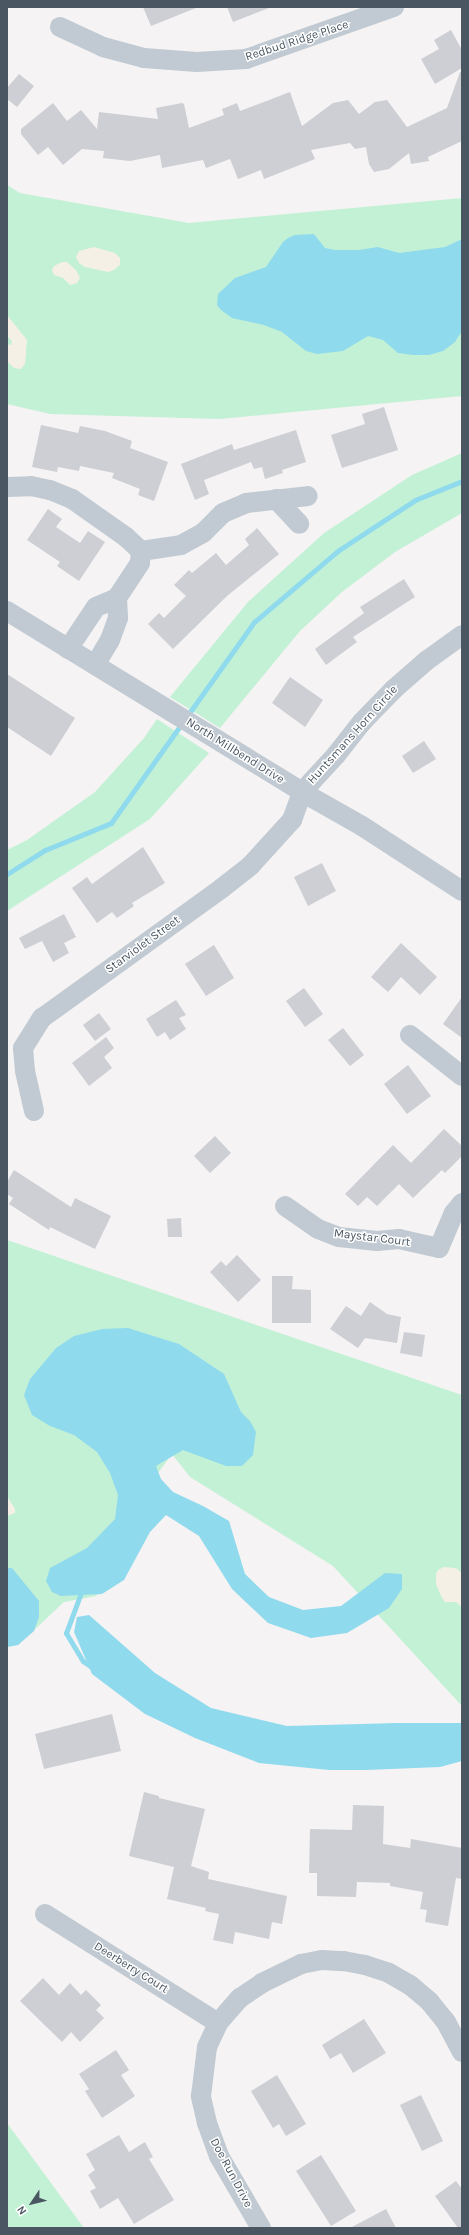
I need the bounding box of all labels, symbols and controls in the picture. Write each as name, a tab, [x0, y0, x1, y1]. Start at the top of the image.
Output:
street label: Redbud Ridge Place	[244, 18, 350, 64]
street label: Huntsmans Horn Circle	[305, 683, 401, 787]
street label: North Millbend Drive	[183, 715, 287, 787]
street label: Starviolet Street	[103, 913, 183, 977]
street label: Maystar Court	[333, 1226, 411, 1250]
street label: Deerberry Court	[91, 1939, 171, 1997]
street label: Doe Run Drive	[207, 2136, 255, 2210]
north arrow	[12, 2183, 52, 2223]
text: N	[14, 2203, 29, 2217]

